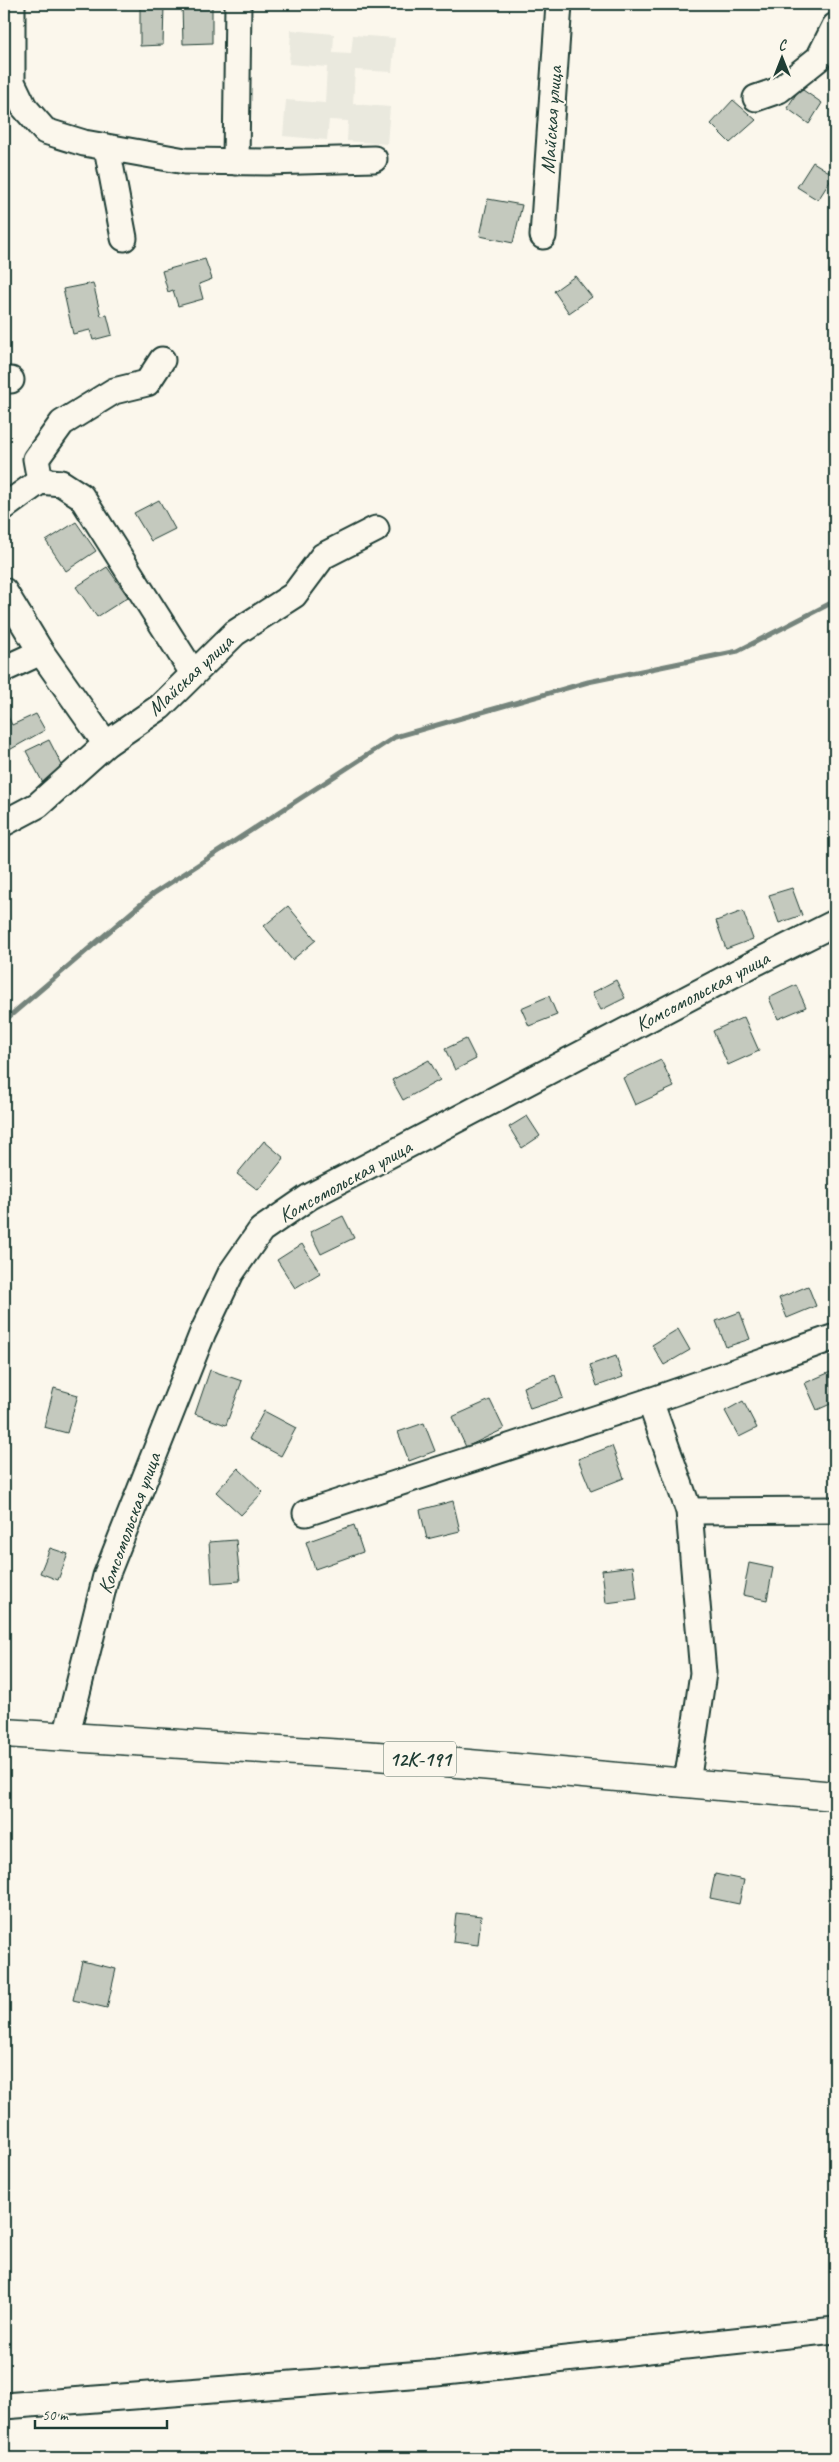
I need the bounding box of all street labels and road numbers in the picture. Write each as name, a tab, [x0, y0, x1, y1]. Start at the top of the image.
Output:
street label: Майская улица	[534, 64, 568, 175]
street label: Майская улица	[142, 628, 239, 721]
street label: Комсомольская улица	[631, 944, 775, 1037]
street label: Комсомольская улица	[274, 1133, 417, 1228]
street label: Комсомольская улица	[91, 1448, 167, 1597]
road number: 12К-191	[384, 1742, 456, 1776]

